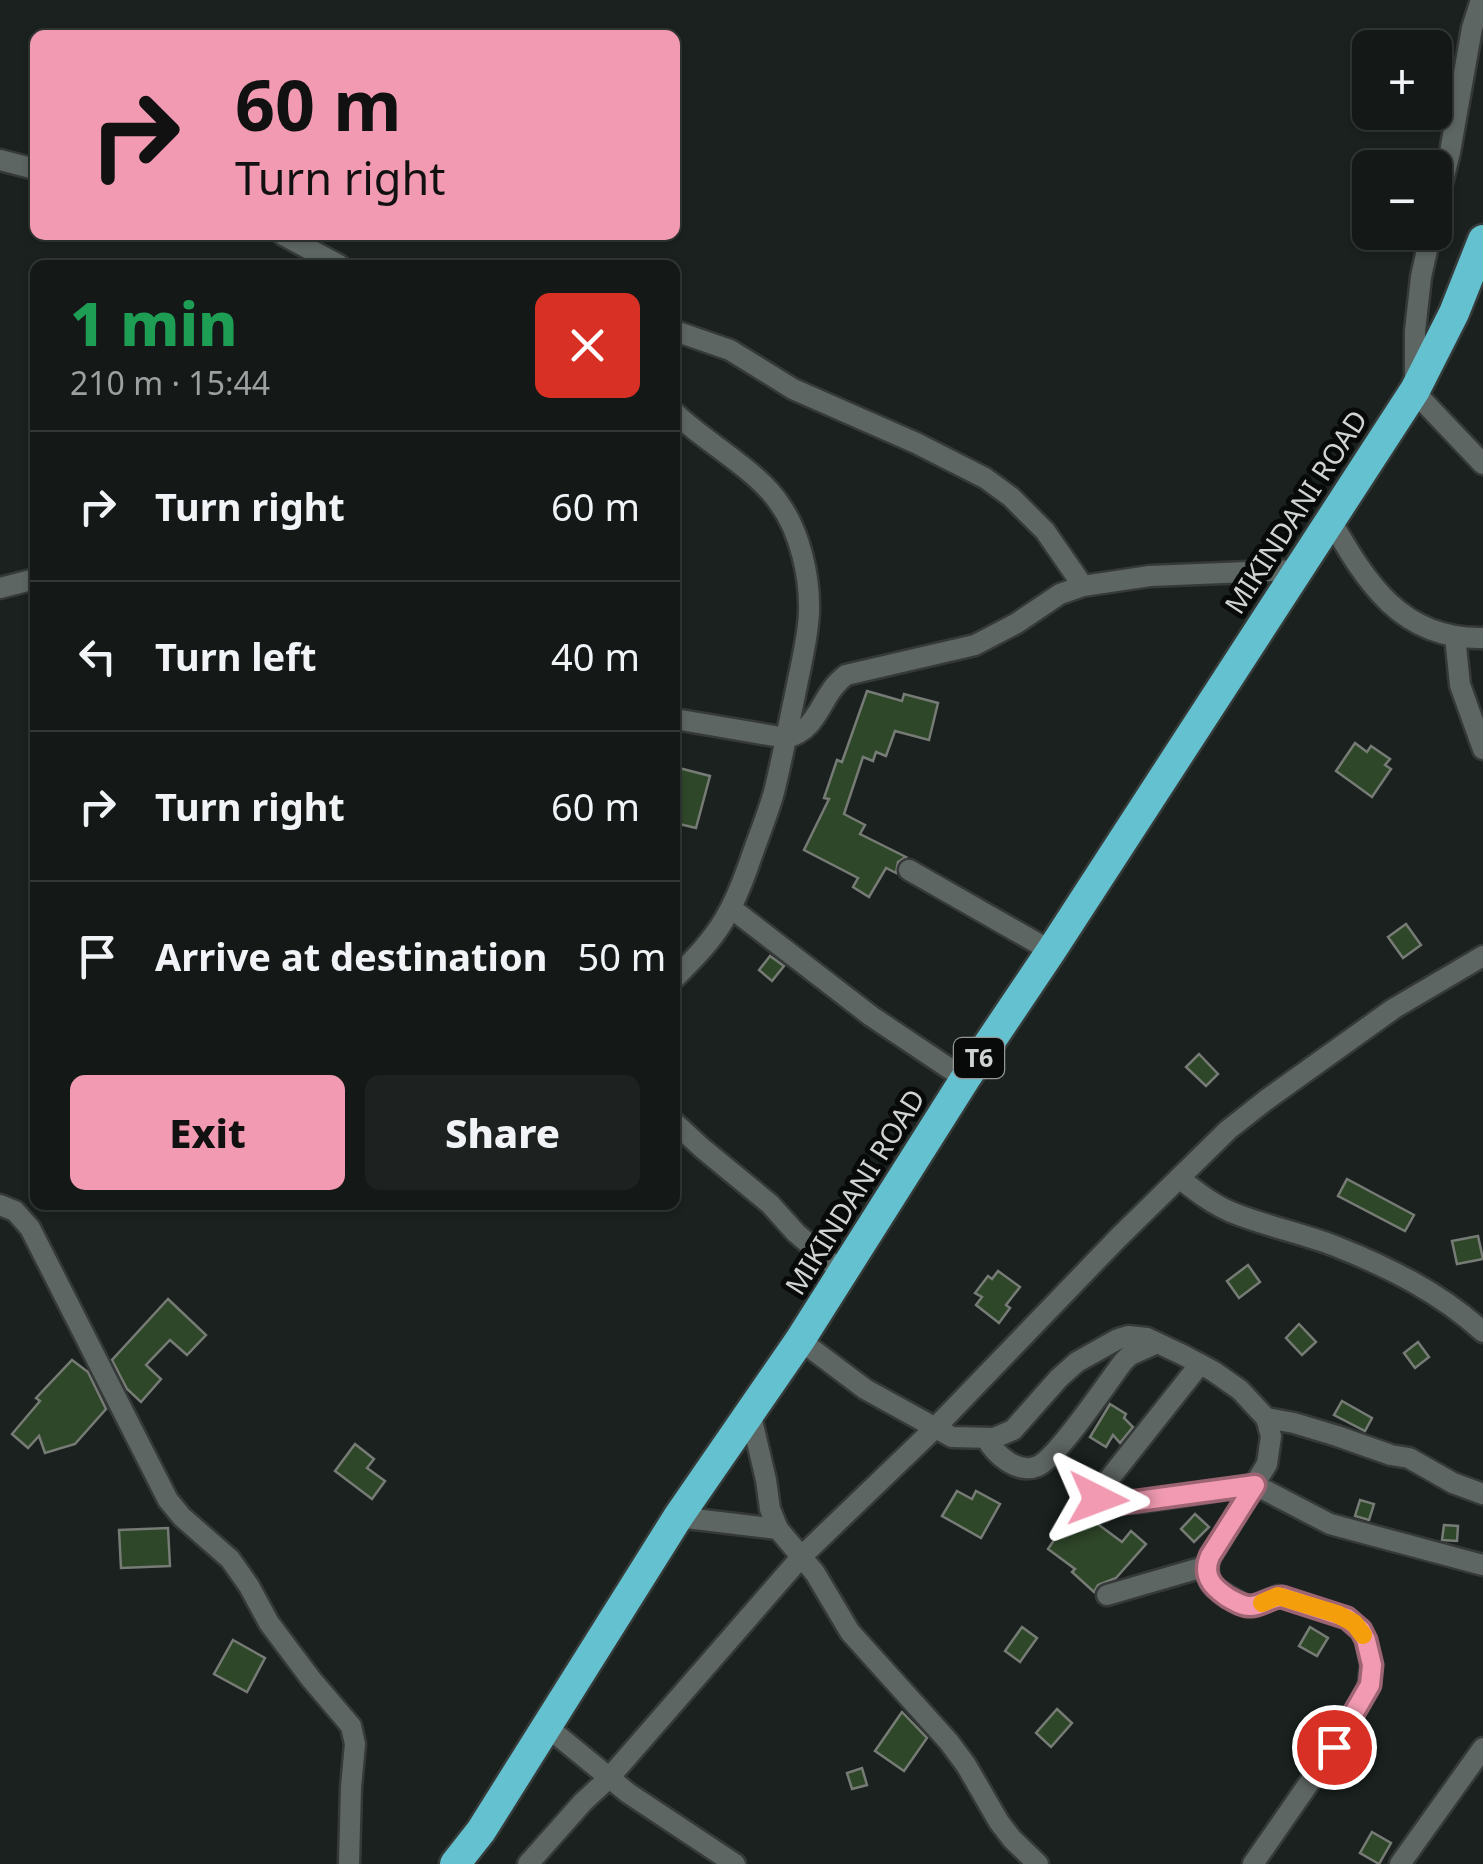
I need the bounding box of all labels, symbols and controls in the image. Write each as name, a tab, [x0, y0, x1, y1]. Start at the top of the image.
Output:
map controls	[1352, 30, 1452, 250]
button: +	[1352, 30, 1452, 130]
text: 60 m	[235, 56, 402, 152]
icon: right	[70, 70, 200, 200]
text: Turn right	[235, 147, 446, 208]
button: −	[1352, 150, 1452, 250]
text: 1 min	[70, 282, 238, 364]
button: close	[535, 293, 640, 398]
text: 210 m · 15:44	[70, 361, 270, 404]
street label: MIKINDANI ROAD	[1215, 402, 1375, 621]
icon: right	[70, 479, 125, 534]
text: Turn right	[155, 480, 345, 532]
text: 60 m	[551, 480, 640, 532]
icon: left	[70, 629, 125, 684]
text: Turn left	[155, 630, 317, 682]
text: 40 m	[551, 630, 640, 682]
icon: right	[70, 779, 125, 834]
text: Turn right	[155, 780, 345, 832]
text: 60 m	[551, 780, 640, 832]
icon: arrive	[70, 929, 125, 984]
text: Arrive at destination	[155, 930, 547, 982]
text: 50 m	[577, 930, 666, 982]
road number: T6	[954, 1038, 1004, 1078]
button: Exit	[70, 1075, 345, 1190]
button: Share	[365, 1075, 640, 1190]
street label: MIKINDANI ROAD	[776, 1081, 933, 1302]
position arrow	[1046, 1447, 1150, 1551]
pin	[1292, 1705, 1377, 1790]
icon: arrive	[1307, 1720, 1362, 1775]

